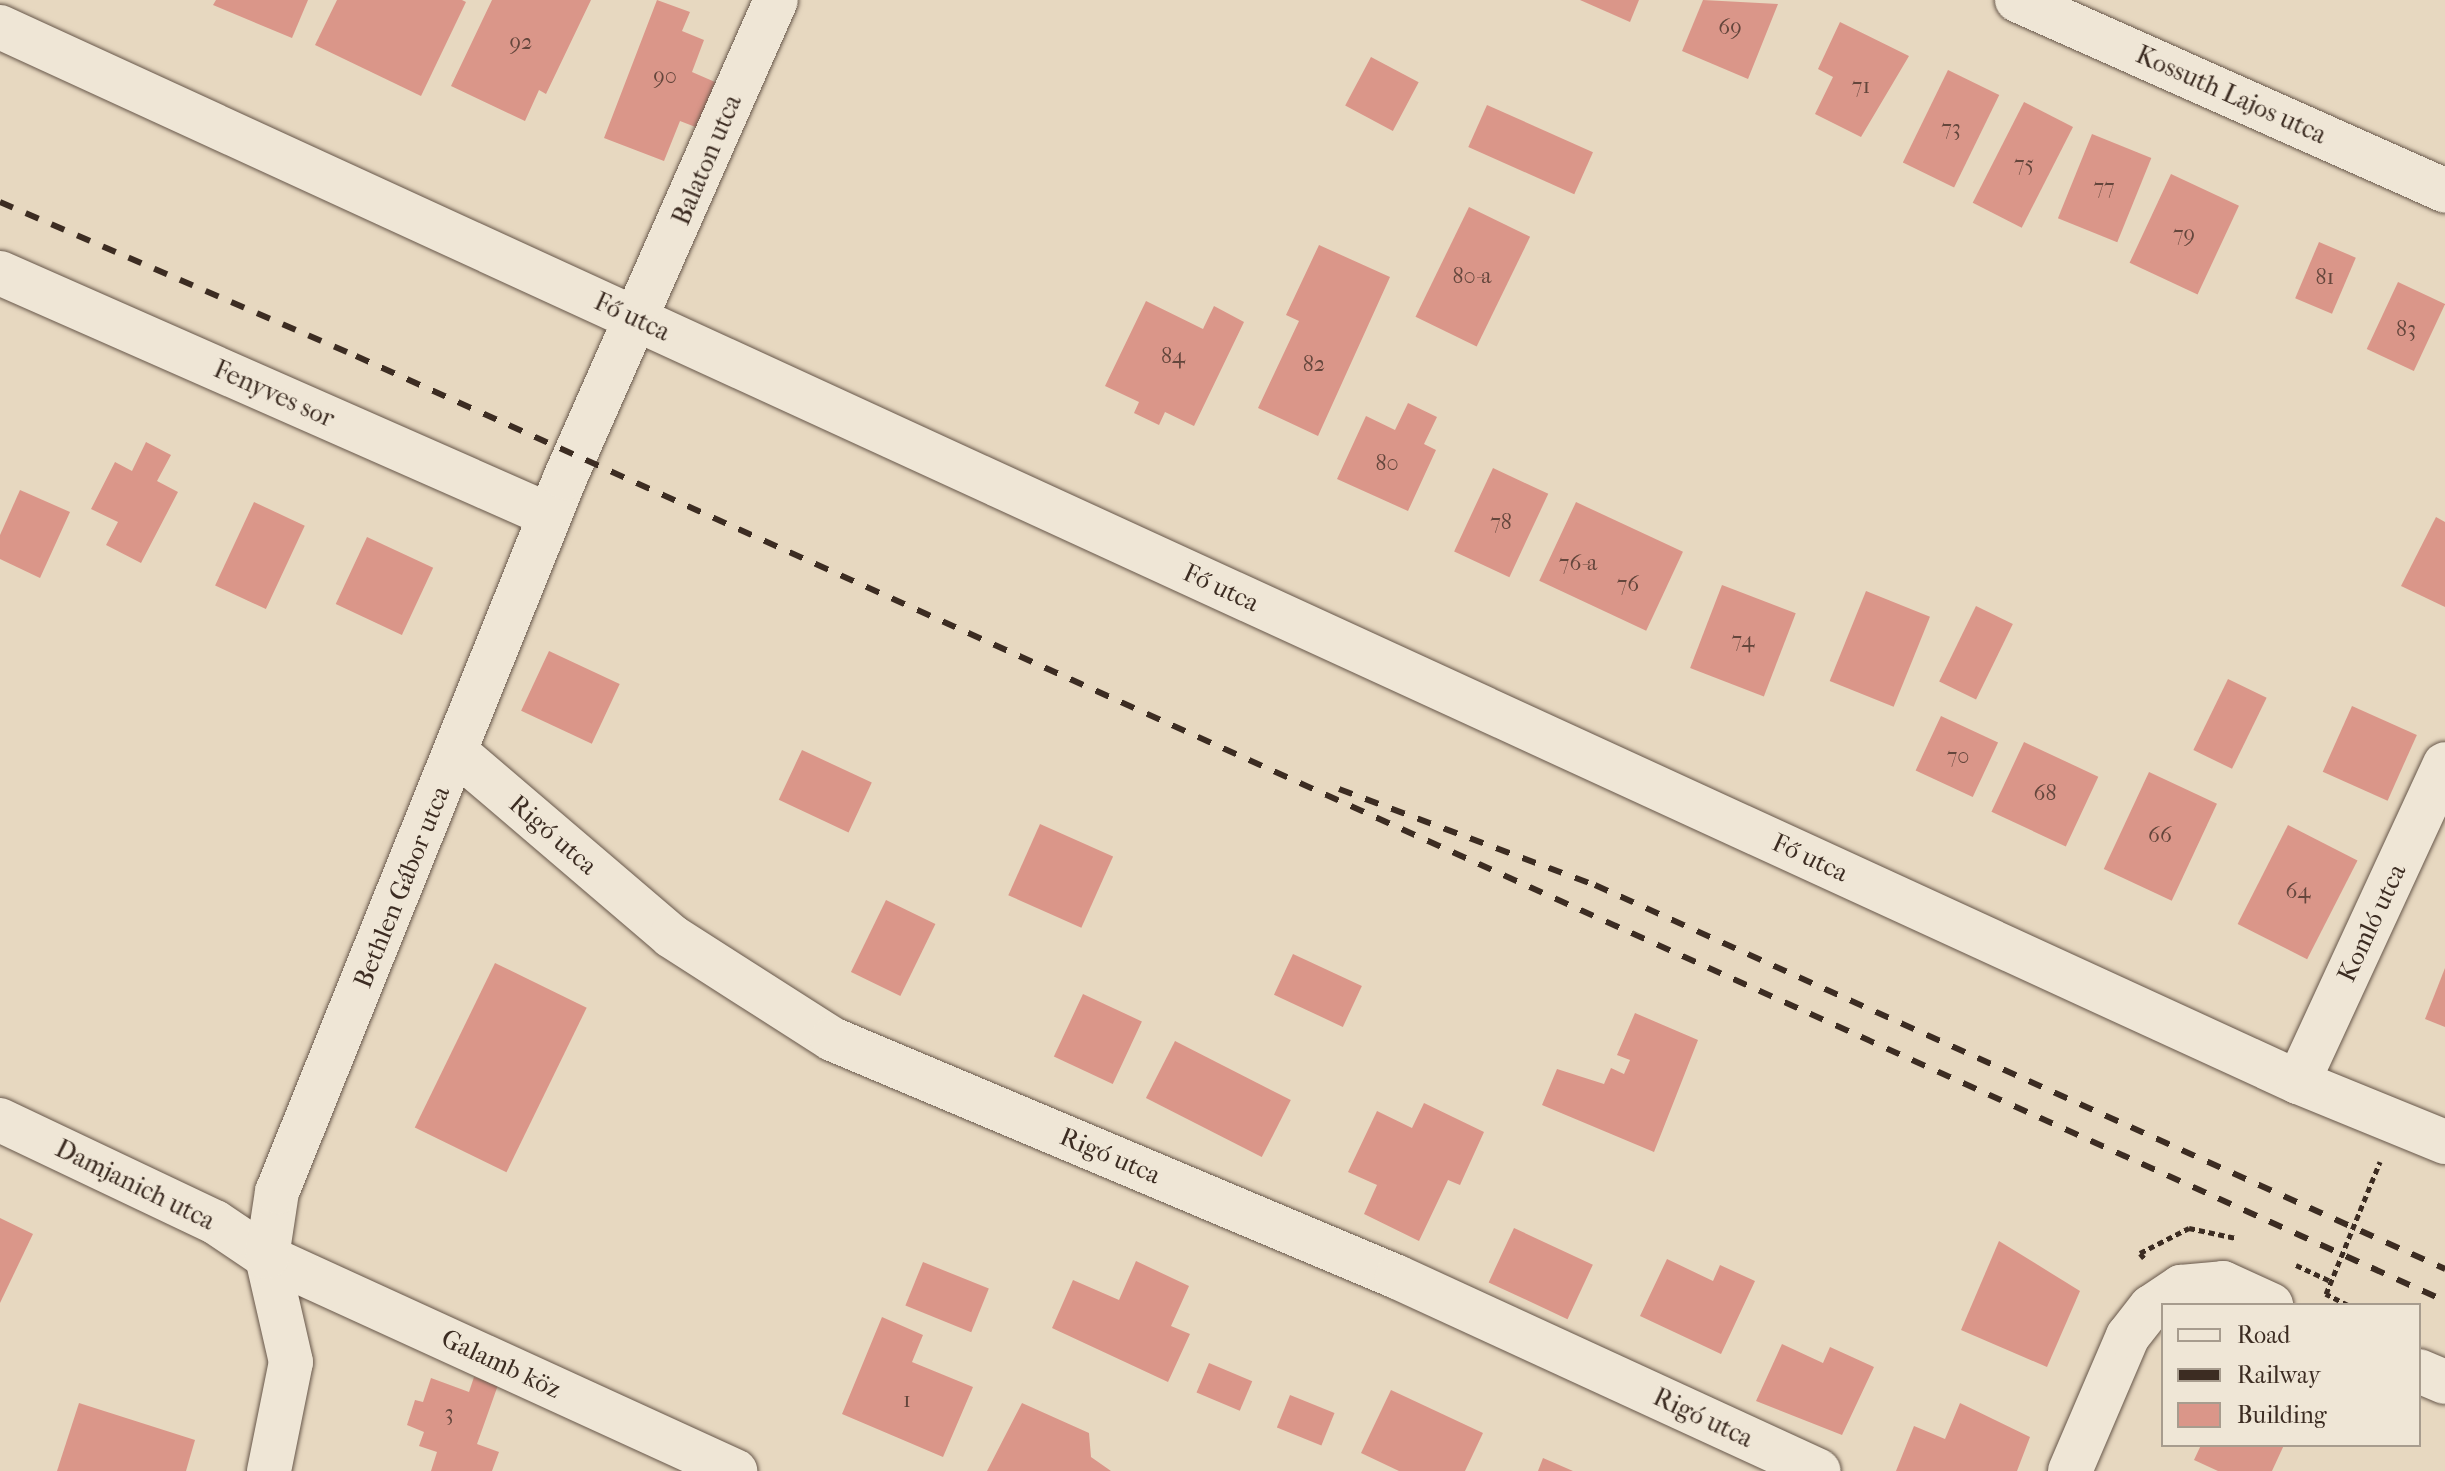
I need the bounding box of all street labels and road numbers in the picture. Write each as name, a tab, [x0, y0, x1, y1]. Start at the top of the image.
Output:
street label: Kossuth Lajos utca	[2131, 39, 2331, 151]
street label: Balaton utca	[666, 90, 748, 230]
street label: Fő utca	[589, 286, 675, 348]
street label: Fenyves sor	[209, 354, 339, 434]
street label: Fő utca	[1178, 557, 1264, 619]
street label: Bethlen Gábor utca	[347, 781, 457, 993]
street label: Rigó utca	[503, 788, 603, 882]
street label: Fő utca	[1767, 827, 1853, 889]
street label: Komló utca	[2331, 859, 2413, 987]
street label: Rigó utca	[1055, 1121, 1165, 1191]
street label: Damjanich utca	[50, 1133, 220, 1237]
street label: Galamb köz	[436, 1323, 566, 1405]
street label: Rigó utca	[1648, 1381, 1758, 1455]

